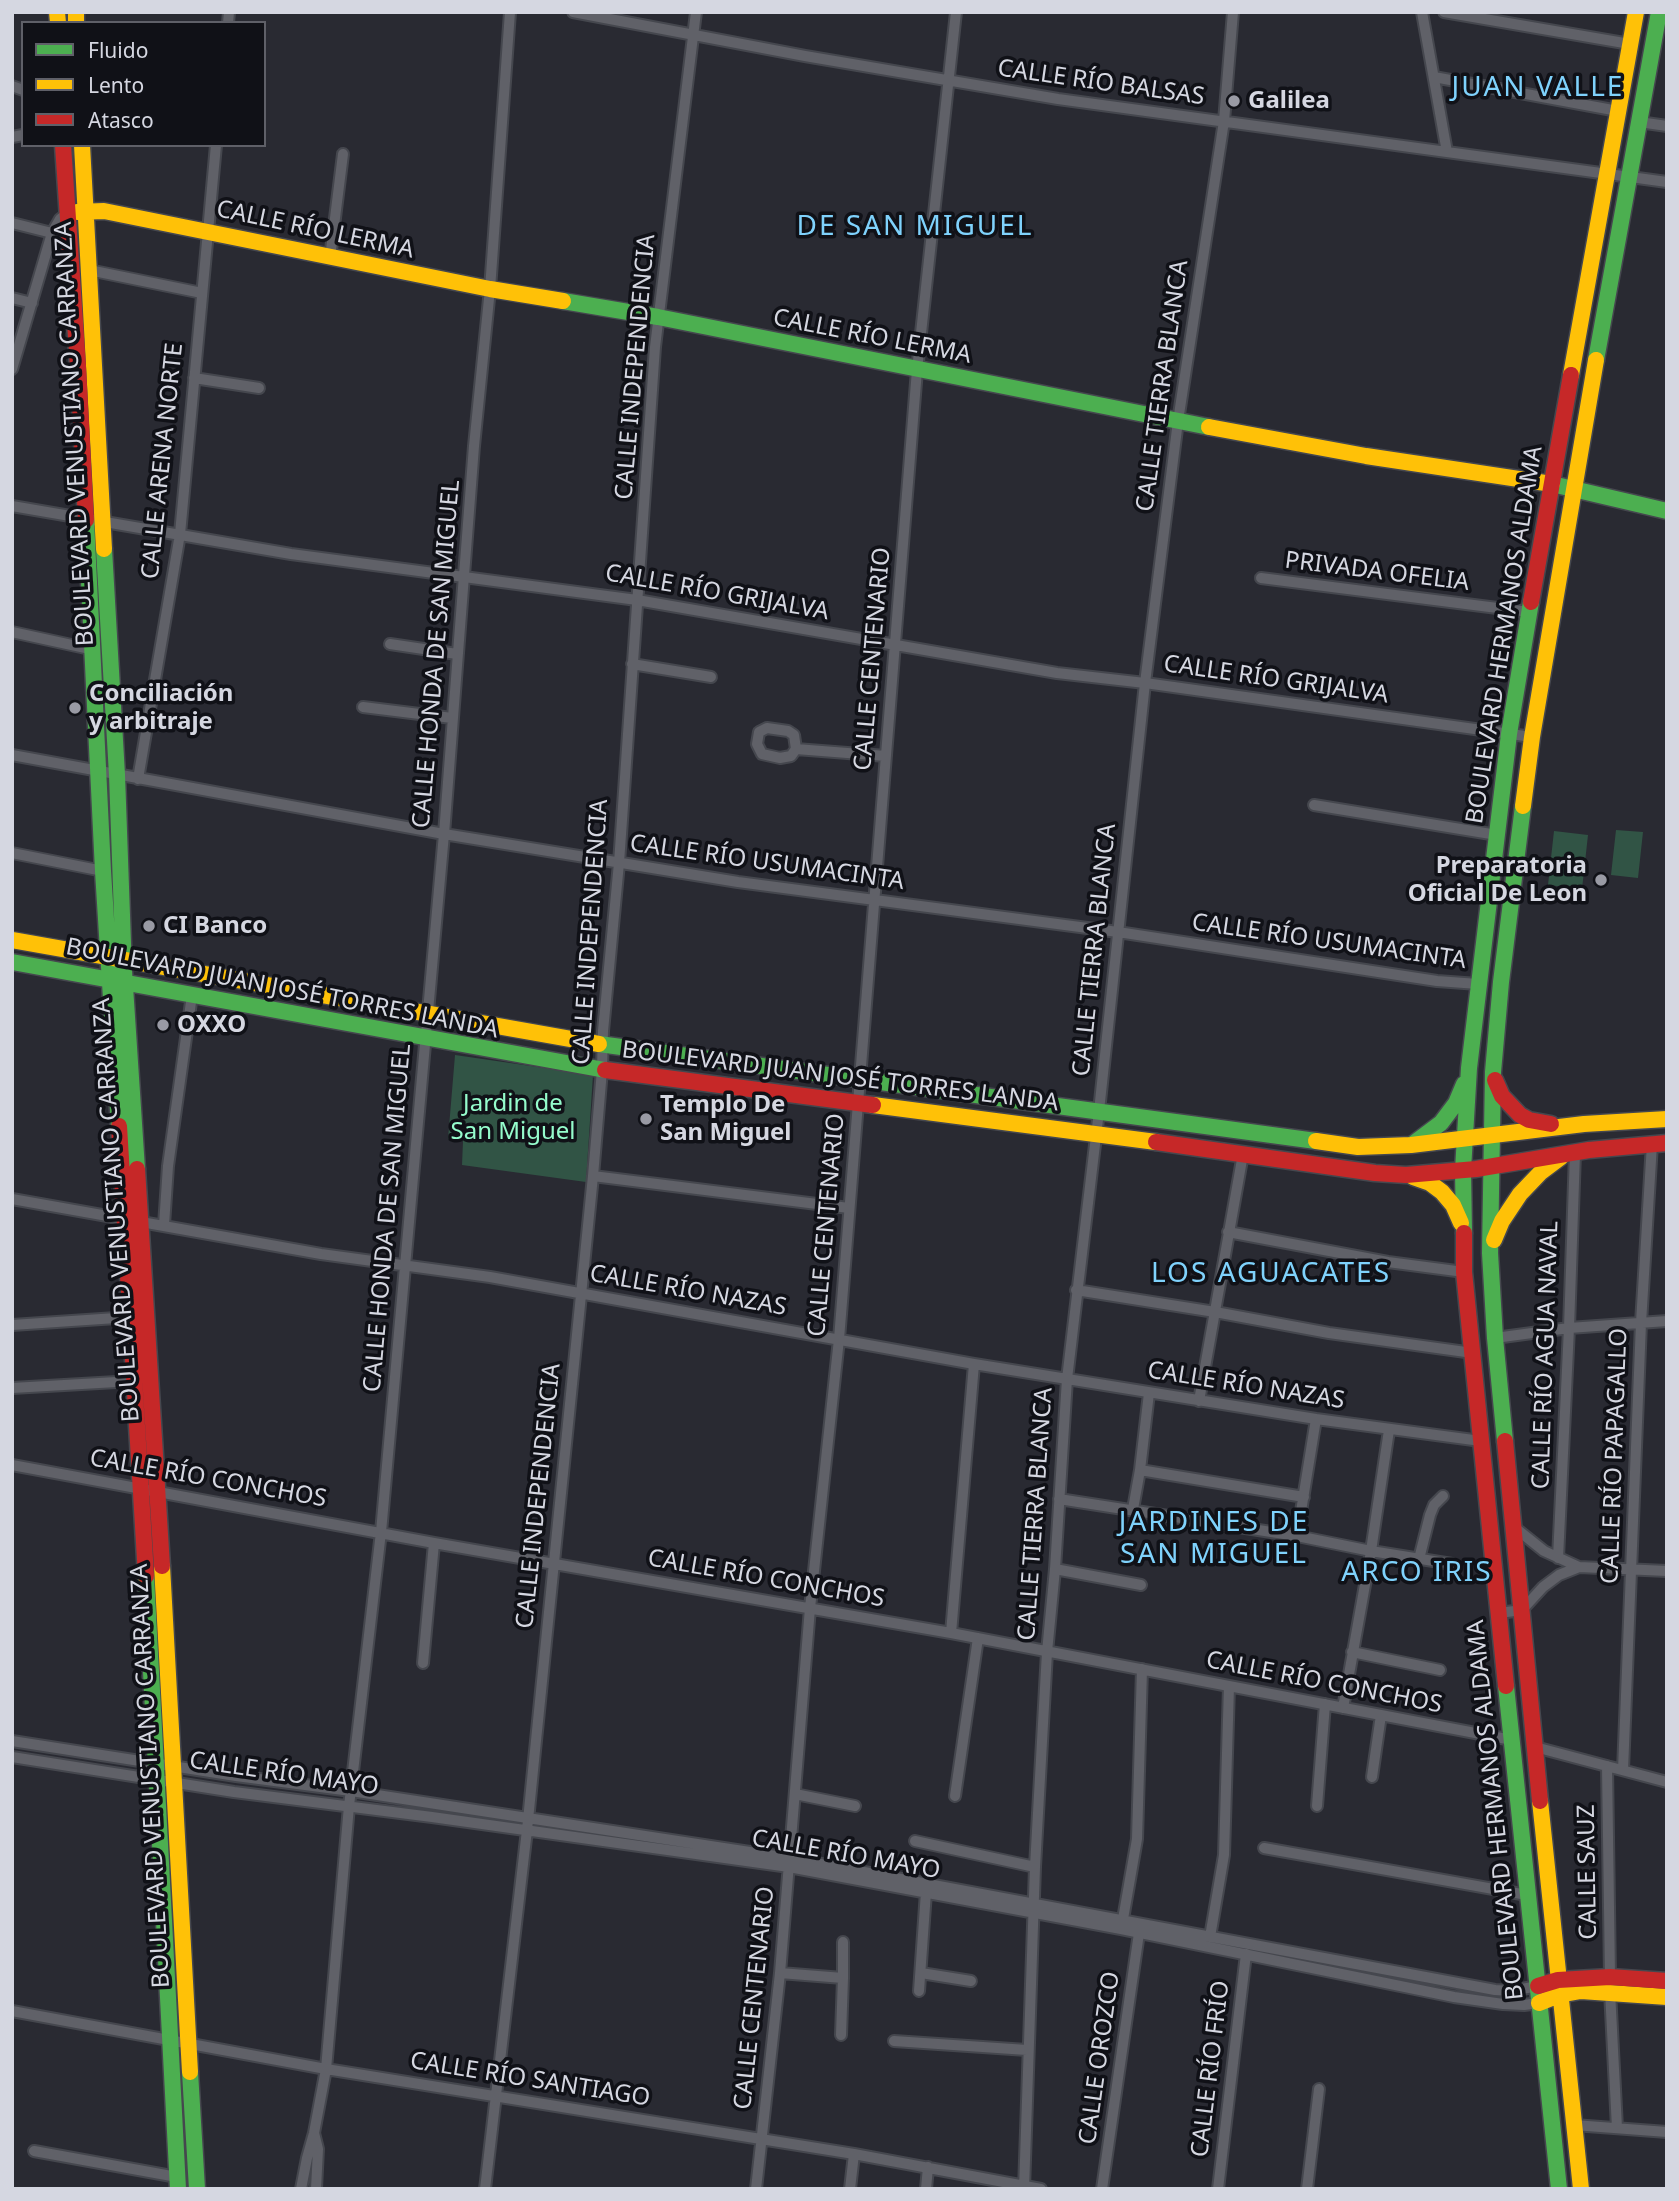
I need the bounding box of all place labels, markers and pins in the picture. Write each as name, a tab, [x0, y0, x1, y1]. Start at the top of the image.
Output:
place label: Galilea	[1248, 87, 1330, 115]
marker: Galilea	[1226, 93, 1242, 109]
place label: Conciliación y arbitraje	[89, 680, 233, 736]
marker: Conciliación y arbitraje	[67, 700, 83, 716]
place label: Preparatoria Oficial De Leon	[1408, 852, 1587, 908]
marker: Preparatoria Oficial De Leon	[1593, 872, 1609, 888]
place label: CI Banco	[163, 912, 267, 940]
marker: CI Banco	[141, 918, 157, 934]
place label: OXXO	[177, 1011, 246, 1039]
marker: OXXO	[155, 1017, 171, 1033]
place label: Templo De San Miguel	[660, 1091, 791, 1147]
marker: Templo De San Miguel	[638, 1111, 654, 1127]

